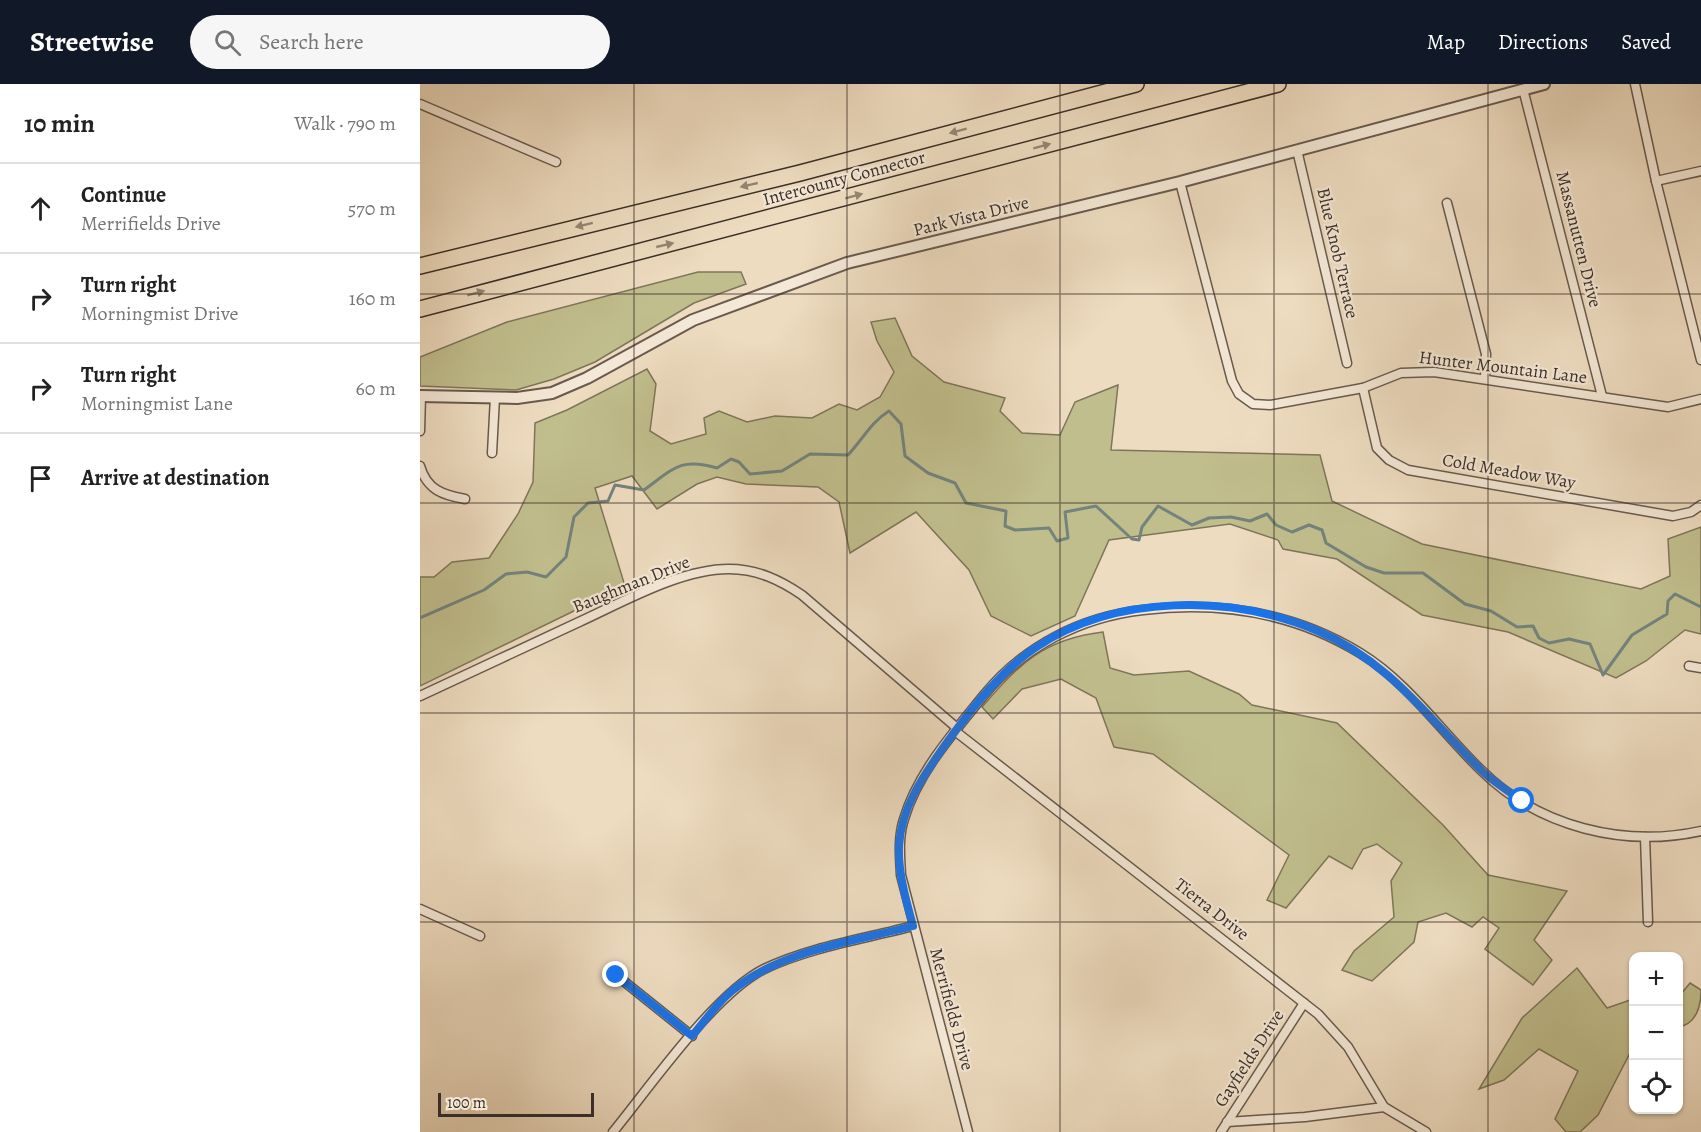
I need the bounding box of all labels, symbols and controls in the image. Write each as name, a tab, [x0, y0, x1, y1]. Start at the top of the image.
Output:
search box	[190, 15, 610, 69]
text: Streetwise	[30, 23, 154, 61]
icon: search	[211, 26, 244, 59]
text: Search here	[259, 27, 364, 57]
text: Map	[1427, 28, 1465, 56]
text: Directions	[1498, 28, 1588, 56]
text: Saved	[1621, 28, 1671, 56]
text: 10 min	[24, 106, 95, 141]
text: Walk · 790 m	[294, 110, 396, 137]
one-way arrow	[949, 127, 967, 137]
one-way arrow	[1034, 141, 1052, 150]
street label: Intercounty Connector	[760, 145, 928, 211]
street label: Massanutten Drive	[1550, 168, 1608, 310]
text: Continue	[81, 180, 166, 210]
one-way arrow	[739, 180, 758, 190]
street label: Blue Knob Terrace	[1311, 185, 1365, 321]
one-way arrow	[845, 190, 863, 200]
street label: Park Vista Drive	[911, 190, 1031, 242]
icon: ahead	[24, 192, 57, 225]
text: 570 m	[348, 195, 396, 222]
text: Merrifields Drive	[81, 210, 221, 237]
one-way arrow	[575, 221, 593, 231]
one-way arrow	[656, 239, 674, 249]
text: Turn right	[81, 270, 177, 300]
icon: right	[24, 282, 57, 315]
text: 160 m	[349, 285, 396, 312]
one-way arrow	[467, 288, 485, 297]
text: Morningmist Drive	[81, 300, 239, 327]
street label: Hunter Mountain Lane	[1417, 345, 1589, 389]
text: Turn right	[81, 360, 177, 390]
icon: right	[24, 372, 57, 405]
text: 60 m	[356, 375, 396, 402]
text: Morningmist Lane	[81, 390, 233, 417]
street label: Cold Meadow Way	[1441, 447, 1578, 495]
icon: arrive	[24, 462, 57, 495]
text: Arrive at destination	[81, 463, 270, 493]
street label: Baughman Drive	[569, 550, 693, 618]
route start	[1508, 787, 1534, 813]
street label: Tierra Drive	[1170, 872, 1254, 946]
street label: Merrifields Drive	[924, 945, 980, 1073]
map controls	[1629, 952, 1683, 1114]
button: +	[1629, 952, 1683, 1006]
route end	[602, 961, 628, 987]
street label: Gayfields Drive	[1208, 1005, 1290, 1111]
button: −	[1629, 1006, 1683, 1060]
button: locate	[1629, 1060, 1683, 1114]
scale bar	[438, 1090, 594, 1118]
text: 100 m	[447, 1092, 486, 1114]

